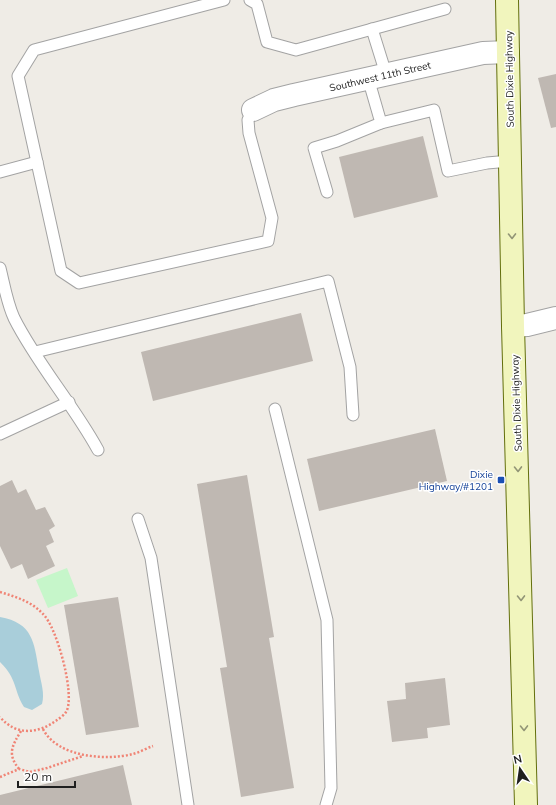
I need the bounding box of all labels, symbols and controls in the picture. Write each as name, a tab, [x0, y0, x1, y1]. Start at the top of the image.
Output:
street label: South Dixie Highway	[502, 30, 517, 128]
street label: Southwest 11th Street	[328, 58, 433, 94]
one-way arrow	[508, 233, 516, 239]
street label: South Dixie Highway	[508, 354, 525, 452]
one-way arrow	[514, 466, 522, 472]
place label: Dixie Highway/#1201	[419, 468, 493, 493]
marker: Dixie Highway/#1201	[496, 475, 506, 485]
one-way arrow	[517, 595, 525, 601]
one-way arrow	[520, 725, 528, 731]
north arrow	[500, 749, 540, 789]
text: N	[512, 752, 523, 767]
scale bar	[18, 763, 75, 789]
text: 20 m	[24, 769, 52, 784]

